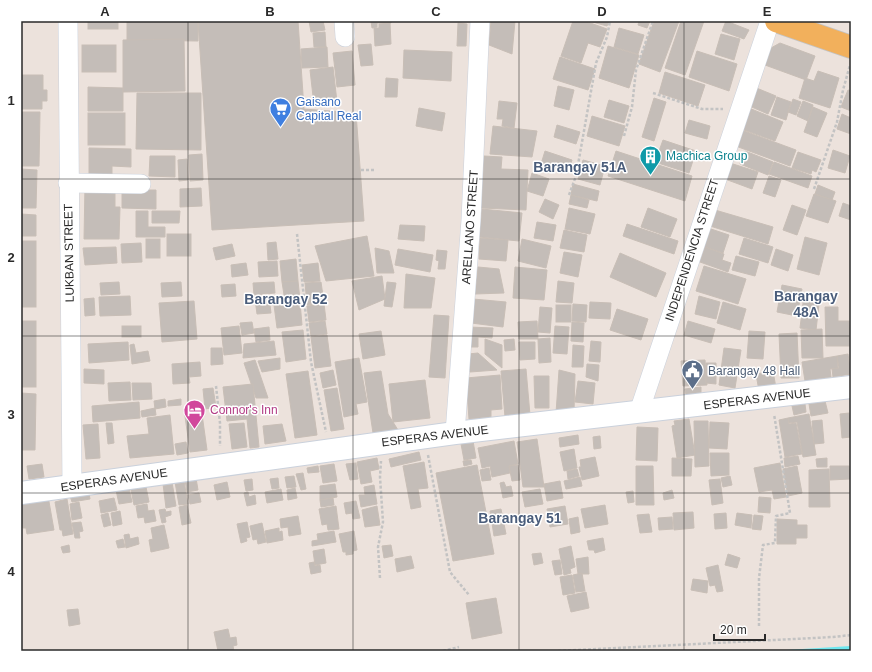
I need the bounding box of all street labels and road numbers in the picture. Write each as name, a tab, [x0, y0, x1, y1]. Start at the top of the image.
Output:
street label: ARELLANO STREET	[459, 169, 481, 285]
street label: INDEPENDENCIA STREET	[662, 176, 722, 323]
street label: LUKBAN STREET	[61, 203, 77, 302]
street label: ESPERAS AVENUE	[703, 385, 811, 413]
street label: ESPERAS AVENUE	[381, 422, 489, 450]
street label: ESPERAS AVENUE	[60, 466, 168, 494]

